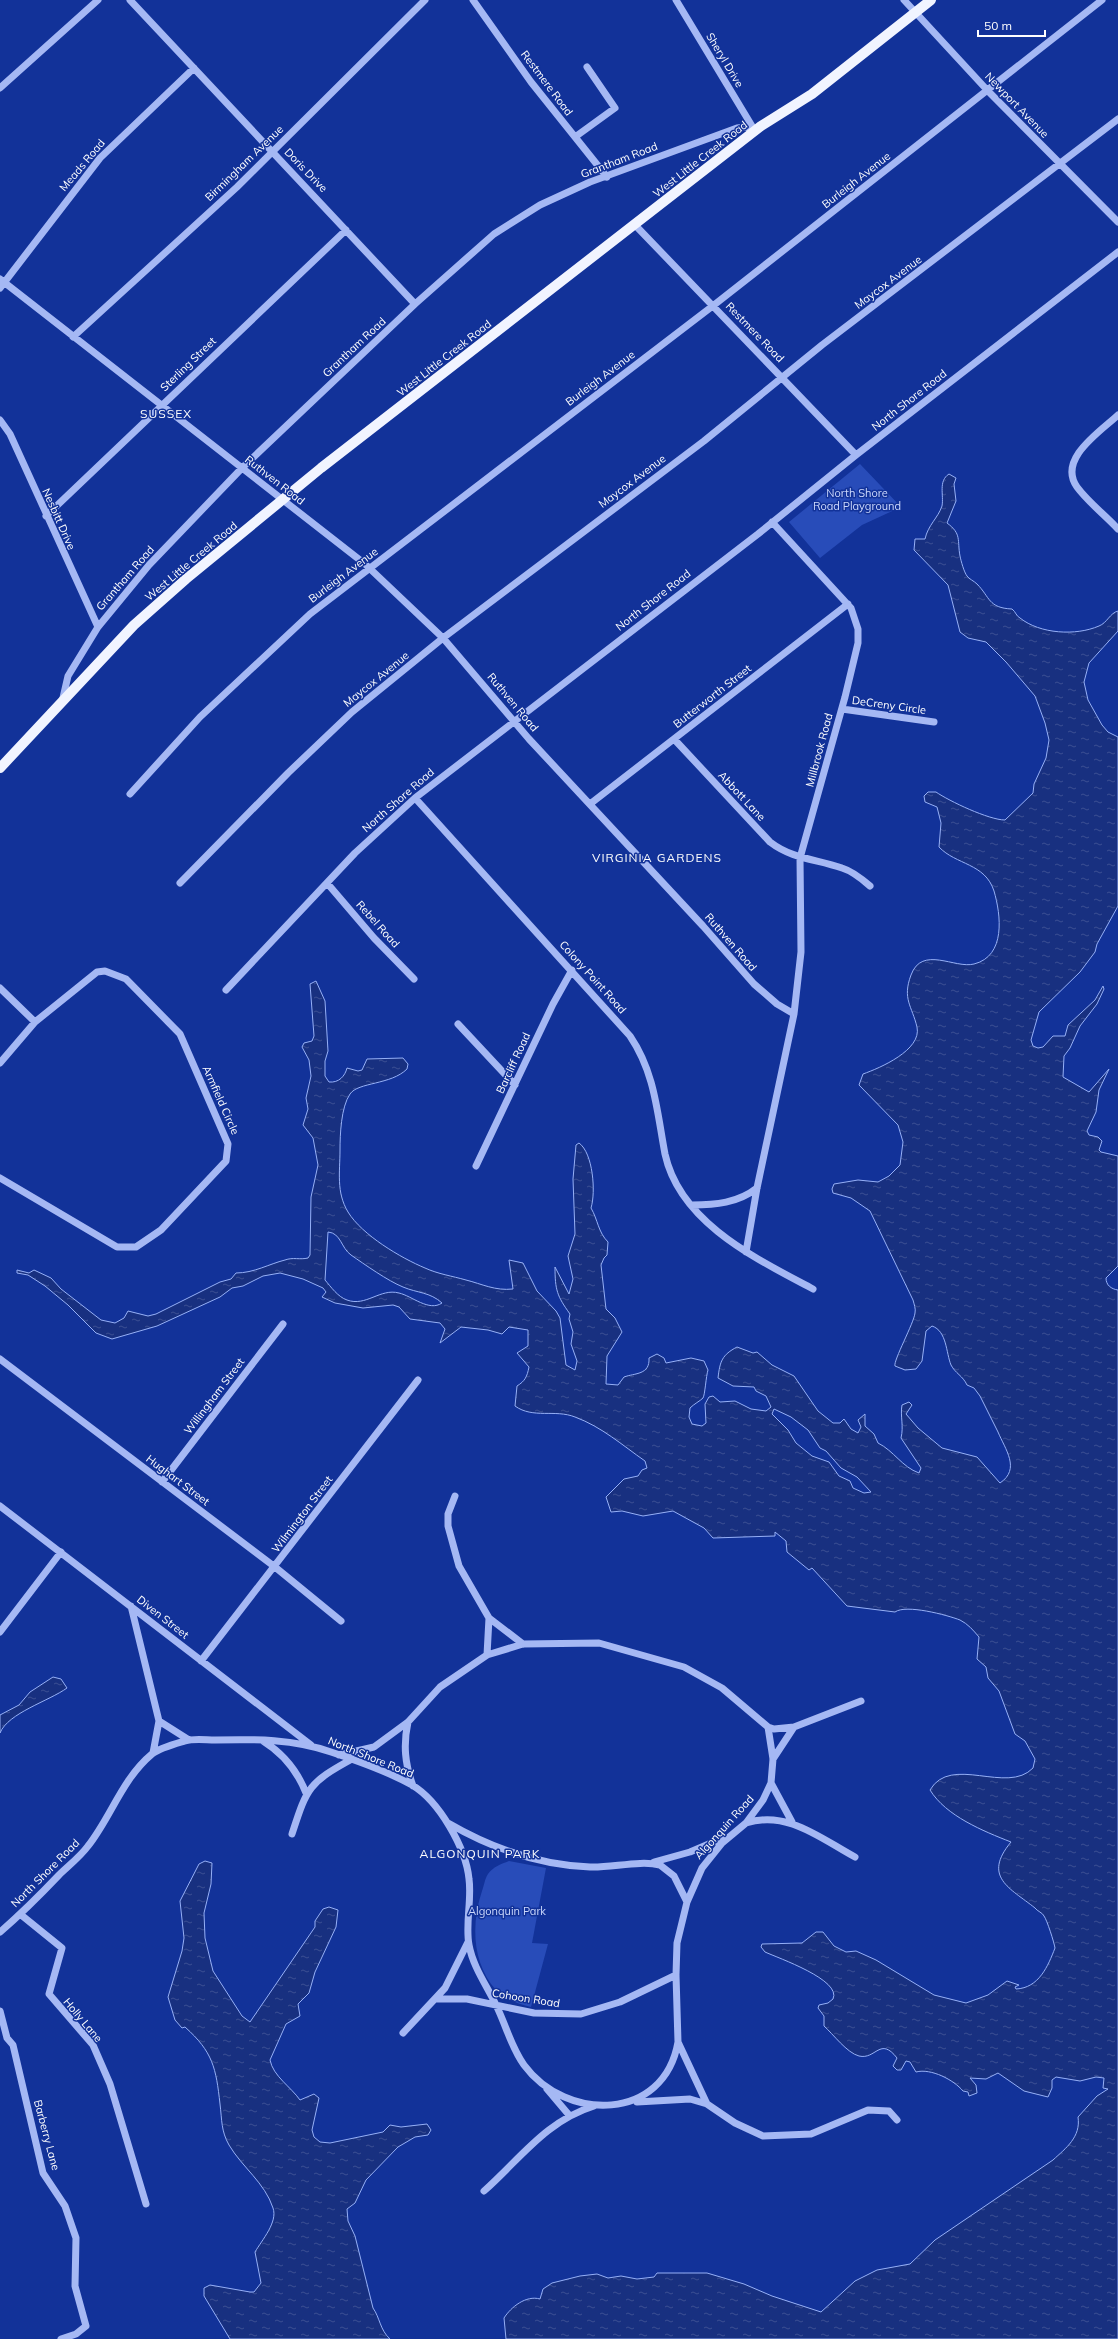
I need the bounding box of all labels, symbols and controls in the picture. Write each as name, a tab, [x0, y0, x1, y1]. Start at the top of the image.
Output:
scale bar	[978, 12, 1045, 38]
text: 50 m	[984, 18, 1012, 33]
street label: Sheryl Drive	[703, 30, 747, 90]
street label: Restmere Road	[518, 48, 576, 118]
street label: Newport Avenue	[982, 69, 1052, 141]
street label: West Little Creek Road	[650, 118, 750, 200]
street label: Birmingham Avenue	[202, 122, 286, 204]
street label: Meads Road	[56, 136, 108, 194]
street label: Grantham Road	[578, 139, 660, 181]
street label: Doris Drive	[282, 145, 330, 195]
street label: Burleigh Avenue	[819, 149, 893, 211]
street label: Maycox Avenue	[852, 252, 924, 312]
street label: Restmere Road	[723, 299, 787, 365]
street label: Grantham Road	[319, 314, 389, 380]
street label: West Little Creek Road	[394, 317, 494, 399]
street label: Sterling Street	[157, 334, 219, 394]
street label: Burleigh Avenue	[563, 347, 637, 409]
street label: North Shore Road	[869, 366, 949, 434]
district label: SUSSEX	[140, 406, 192, 421]
street label: Maycox Avenue	[596, 451, 668, 511]
street label: Ruthven Road	[242, 452, 308, 508]
street label: Nesbitt Drive	[39, 486, 79, 552]
park label: North Shore Road Playground	[813, 486, 901, 513]
street label: West Little Creek Road	[142, 518, 240, 604]
street label: Grantham Road	[93, 543, 157, 613]
street label: Burleigh Avenue	[306, 544, 380, 606]
street label: North Shore Road	[613, 566, 693, 634]
street label: Maycox Avenue	[340, 648, 412, 710]
street label: Butterworth Street	[670, 661, 754, 731]
street label: Ruthven Road	[484, 670, 542, 734]
street label: DeCreny Circle	[851, 693, 927, 717]
street label: Millbrook Road	[802, 712, 836, 788]
street label: North Shore Road	[359, 765, 437, 835]
street label: Abbott Lane	[715, 768, 769, 824]
district label: VIRGINIA GARDENS	[592, 850, 722, 865]
street label: Rebel Road	[353, 898, 403, 950]
street label: Ruthven Road	[702, 910, 760, 974]
street label: Colony Point Road	[557, 938, 629, 1016]
street label: Barcliff Road	[493, 1030, 533, 1096]
street label: Armfield Circle	[200, 1063, 242, 1137]
street label: Willingham Street	[181, 1355, 247, 1437]
street label: Hughart Street	[143, 1452, 213, 1509]
street label: Wilmington Street	[269, 1473, 336, 1555]
street label: Diven Street	[134, 1592, 192, 1642]
street label: North Shore Road	[326, 1733, 416, 1781]
street label: Algonquin Road	[691, 1792, 757, 1862]
street label: North Shore Road	[8, 1836, 82, 1910]
district label: ALGONQUIN PARK	[420, 1846, 540, 1861]
park label: Algonquin Park	[468, 1904, 546, 1918]
street label: Cohoon Road	[491, 1986, 561, 2010]
street label: Holly Lane	[60, 1995, 106, 2045]
street label: Barberry Lane	[31, 2098, 63, 2172]

